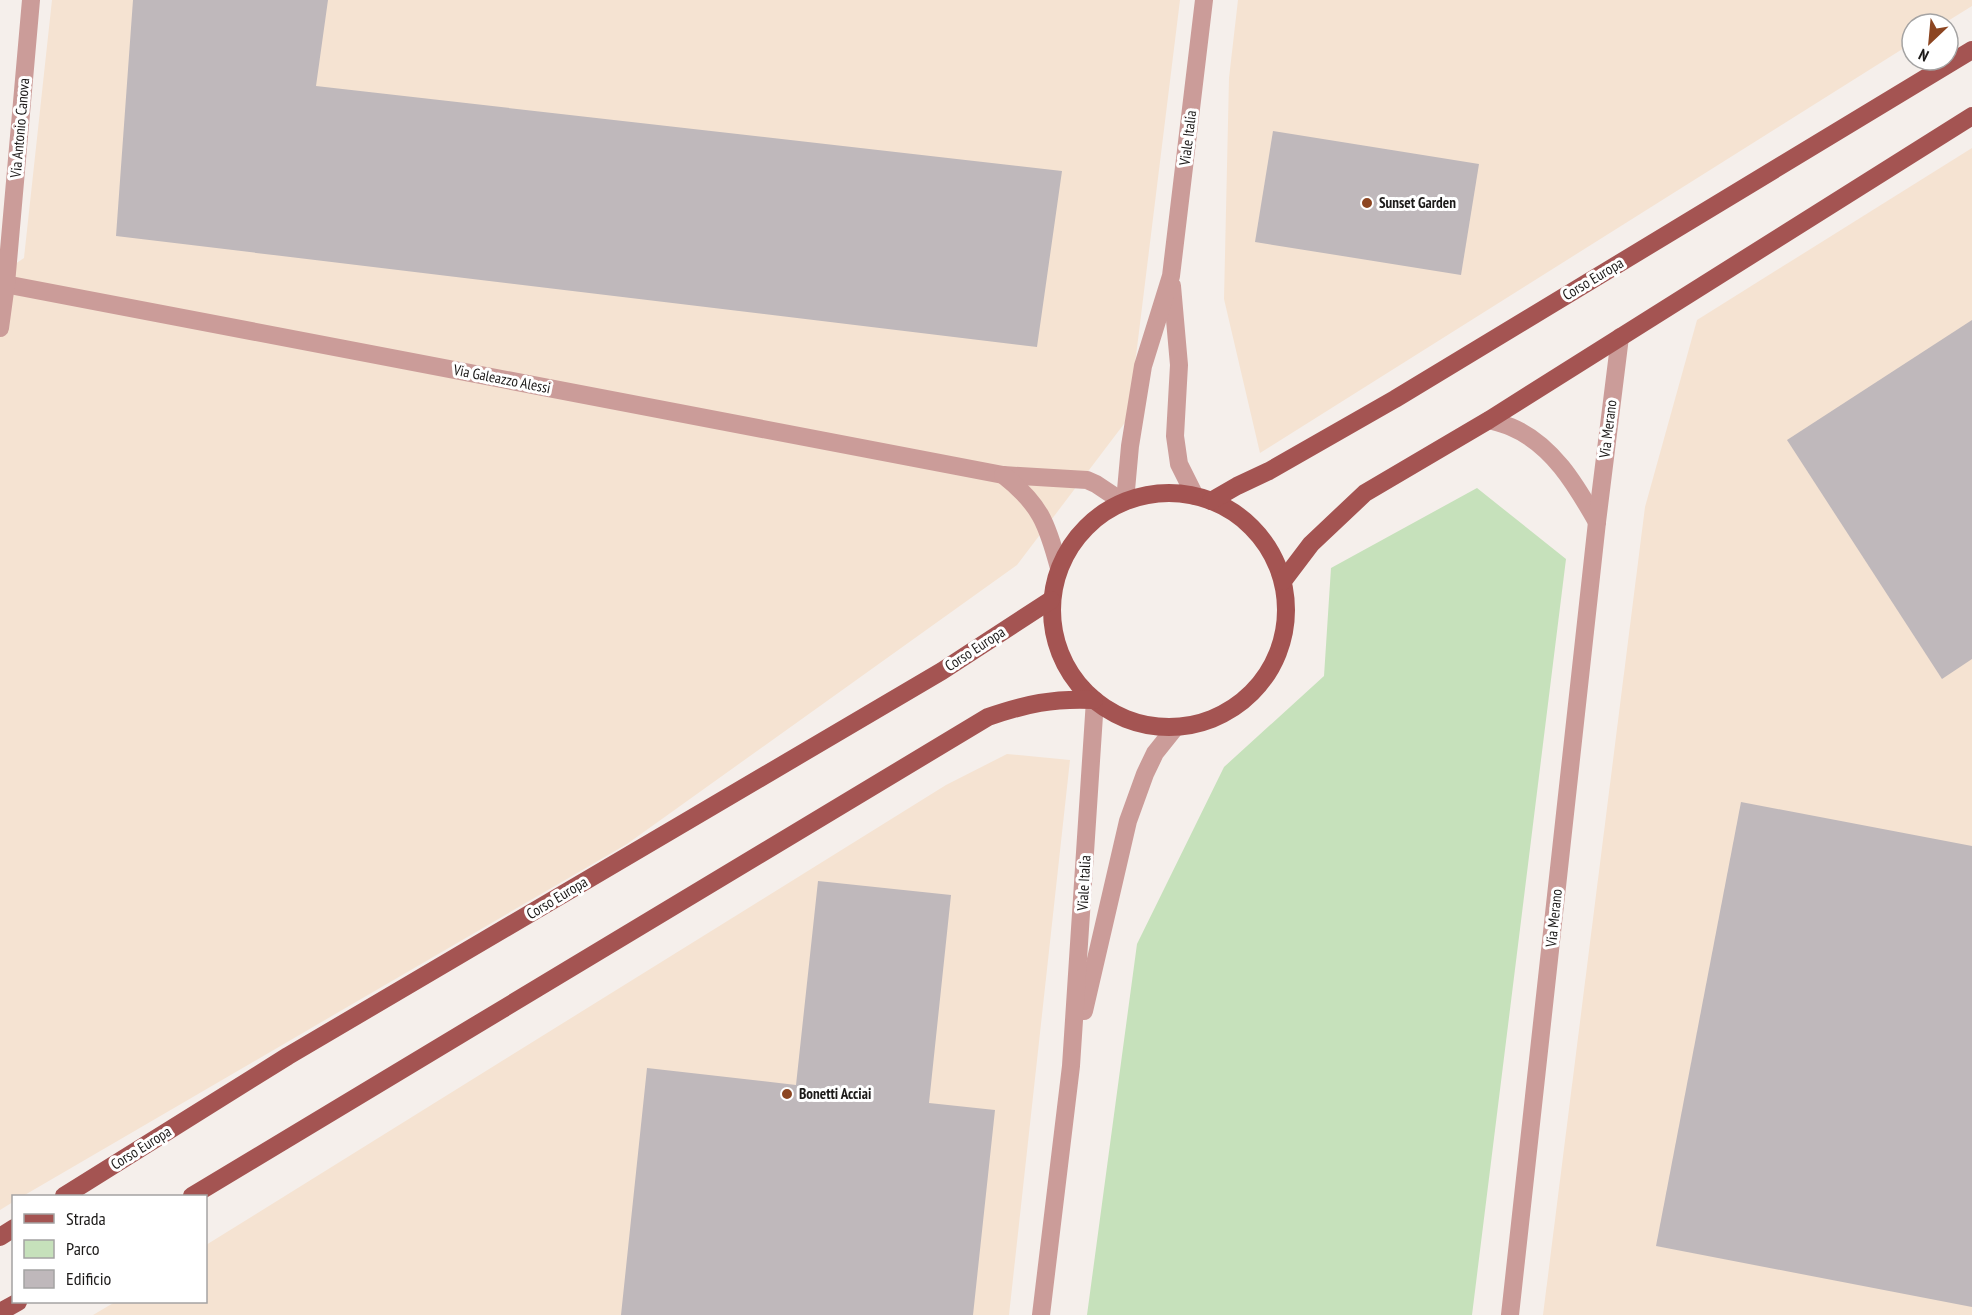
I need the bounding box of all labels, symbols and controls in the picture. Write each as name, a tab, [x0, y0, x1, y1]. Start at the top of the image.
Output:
north arrow	[1900, 12, 1960, 72]
text: N	[1915, 45, 1932, 66]
street label: Via Antonio Canova	[6, 77, 33, 180]
street label: Viale Italia	[1175, 109, 1200, 168]
place label: Sunset Garden	[1379, 193, 1456, 212]
marker: Sunset Garden	[1360, 196, 1374, 210]
street label: Corso Europa	[1559, 253, 1627, 304]
street label: Via Galeazzo Alessi	[451, 360, 552, 397]
street label: Via Merano	[1594, 399, 1620, 460]
street label: Corso Europa	[941, 622, 1008, 675]
street label: Viale Italia	[1073, 855, 1094, 912]
street label: Corso Europa	[523, 872, 591, 923]
street label: Via Merano	[1541, 888, 1566, 949]
place label: Bonetti Acciai	[799, 1084, 871, 1103]
marker: Bonetti Acciai	[780, 1087, 794, 1101]
street label: Corso Europa	[107, 1122, 175, 1174]
legend	[12, 1195, 207, 1303]
text: Strada	[66, 1207, 106, 1230]
text: Parco	[66, 1237, 100, 1260]
text: Edificio	[66, 1267, 112, 1290]

